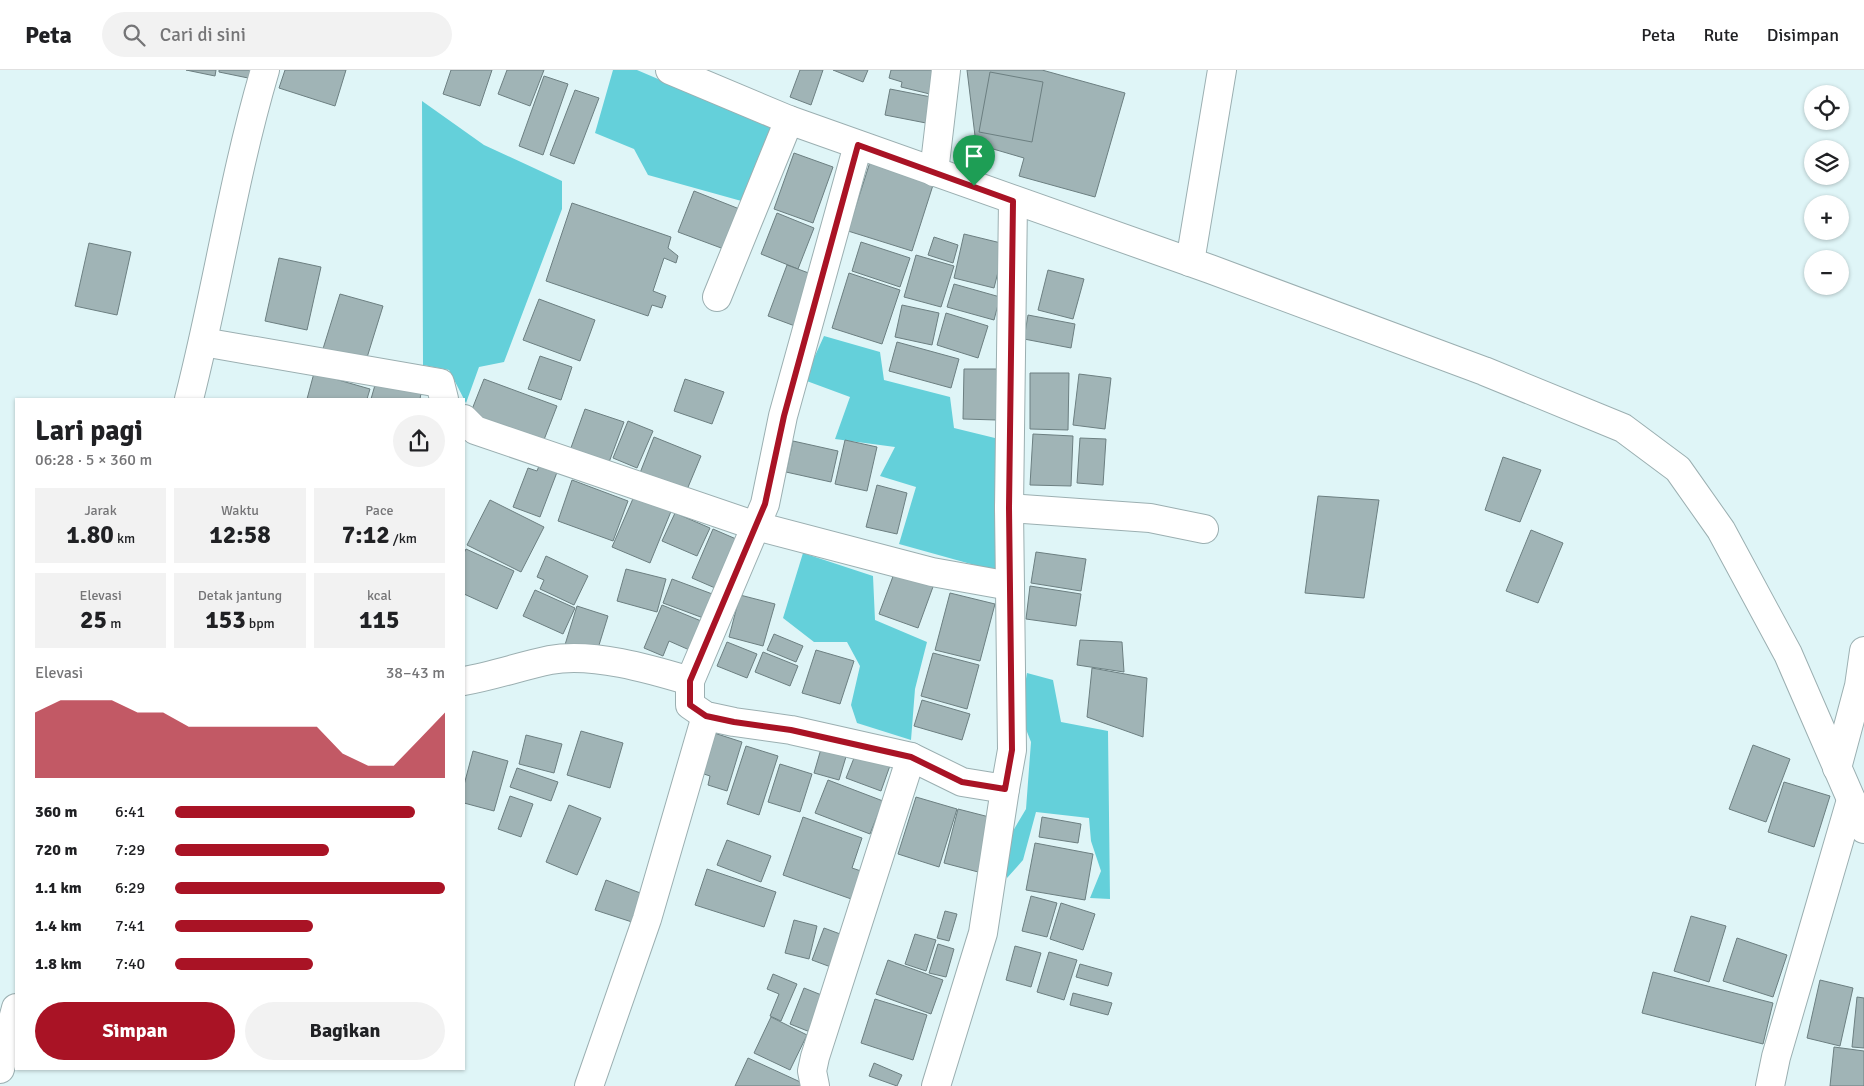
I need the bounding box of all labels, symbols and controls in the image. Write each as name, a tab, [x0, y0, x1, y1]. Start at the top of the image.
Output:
search box	[102, 12, 452, 57]
text: Peta	[25, 20, 72, 50]
icon: search	[120, 21, 148, 49]
text: Cari di sini	[160, 23, 246, 47]
text: Peta	[1641, 24, 1675, 46]
text: Rute	[1703, 24, 1739, 46]
text: Disimpan	[1767, 24, 1839, 46]
map controls	[1804, 85, 1849, 295]
button: locate	[1804, 85, 1849, 130]
pin	[953, 135, 995, 186]
button: layers	[1804, 140, 1849, 185]
icon: arrive	[960, 142, 988, 170]
button: +	[1804, 195, 1849, 240]
button: −	[1804, 250, 1849, 295]
text: Lari pagi	[35, 414, 143, 448]
button: share	[393, 415, 445, 467]
text: 06:28 · 5 × 360 m	[35, 450, 152, 470]
text: Jarak	[85, 502, 117, 519]
text: Waktu	[221, 502, 259, 519]
text: Pace	[365, 502, 393, 519]
text: 1.80	[66, 519, 114, 550]
text: 12:58	[209, 519, 271, 550]
text: 7:12	[342, 519, 390, 550]
text: km	[114, 530, 135, 547]
text: /km	[390, 530, 417, 547]
text: Elevasi	[80, 587, 122, 604]
text: Detak jantung	[198, 587, 282, 604]
text: kcal	[367, 587, 392, 604]
text: 25	[80, 604, 107, 635]
text: 153	[205, 604, 246, 635]
text: 115	[359, 604, 400, 635]
text: m	[107, 615, 121, 632]
text: bpm	[246, 615, 275, 632]
text: Elevasi	[35, 663, 83, 683]
text: 38–43 m	[386, 663, 445, 683]
text: 360 m	[35, 802, 77, 822]
text: 6:41	[115, 802, 145, 822]
text: 720 m	[35, 840, 77, 860]
text: 7:29	[115, 840, 145, 860]
text: 1.1 km	[35, 878, 82, 898]
text: 6:29	[115, 878, 145, 898]
text: 1.4 km	[35, 916, 82, 936]
text: 7:41	[115, 916, 145, 936]
text: 1.8 km	[35, 954, 82, 974]
text: 7:40	[115, 954, 145, 974]
button: Simpan	[35, 1002, 235, 1060]
button: Bagikan	[245, 1002, 445, 1060]

